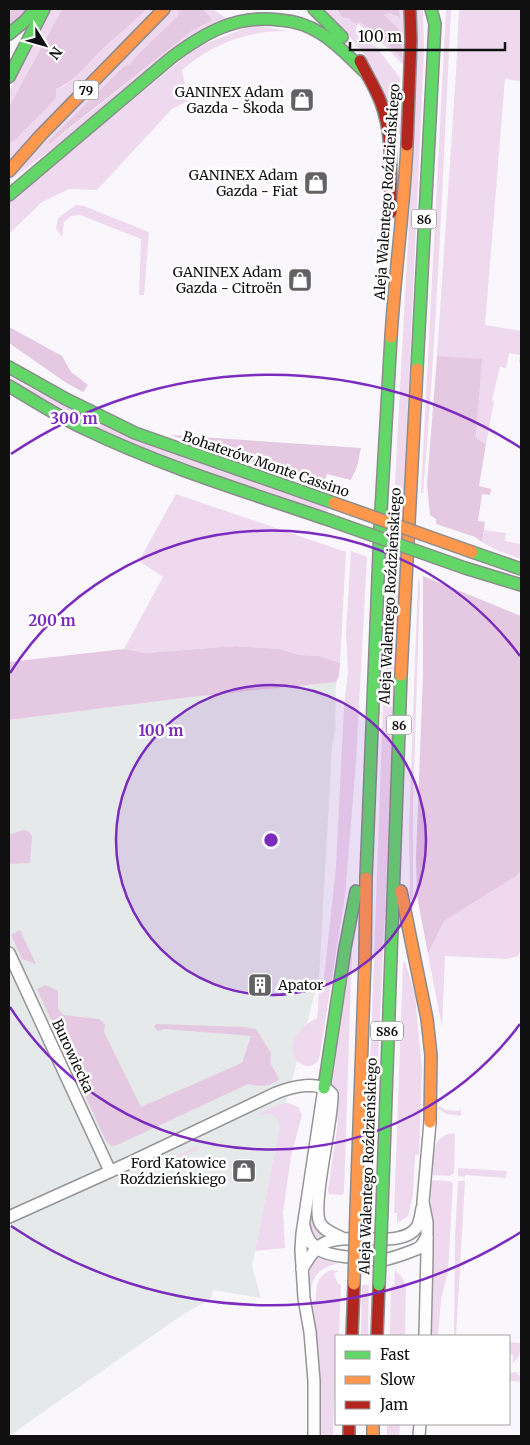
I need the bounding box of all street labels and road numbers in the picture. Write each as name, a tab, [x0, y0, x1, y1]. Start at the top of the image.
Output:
road number: 79	[74, 80, 98, 100]
street label: Aleja Walentego Roździeńskiego	[370, 83, 404, 302]
road number: 86	[412, 210, 436, 228]
street label: Bohaterów Monte Cassino	[180, 427, 352, 501]
street label: Aleja Walentego Roździeńskiego	[375, 487, 405, 706]
road number: 86	[386, 716, 412, 734]
street label: Burowiecka	[48, 1016, 98, 1096]
road number: S86	[371, 1021, 403, 1040]
street label: Aleja Walentego Roździeńskiego	[355, 1057, 381, 1276]

